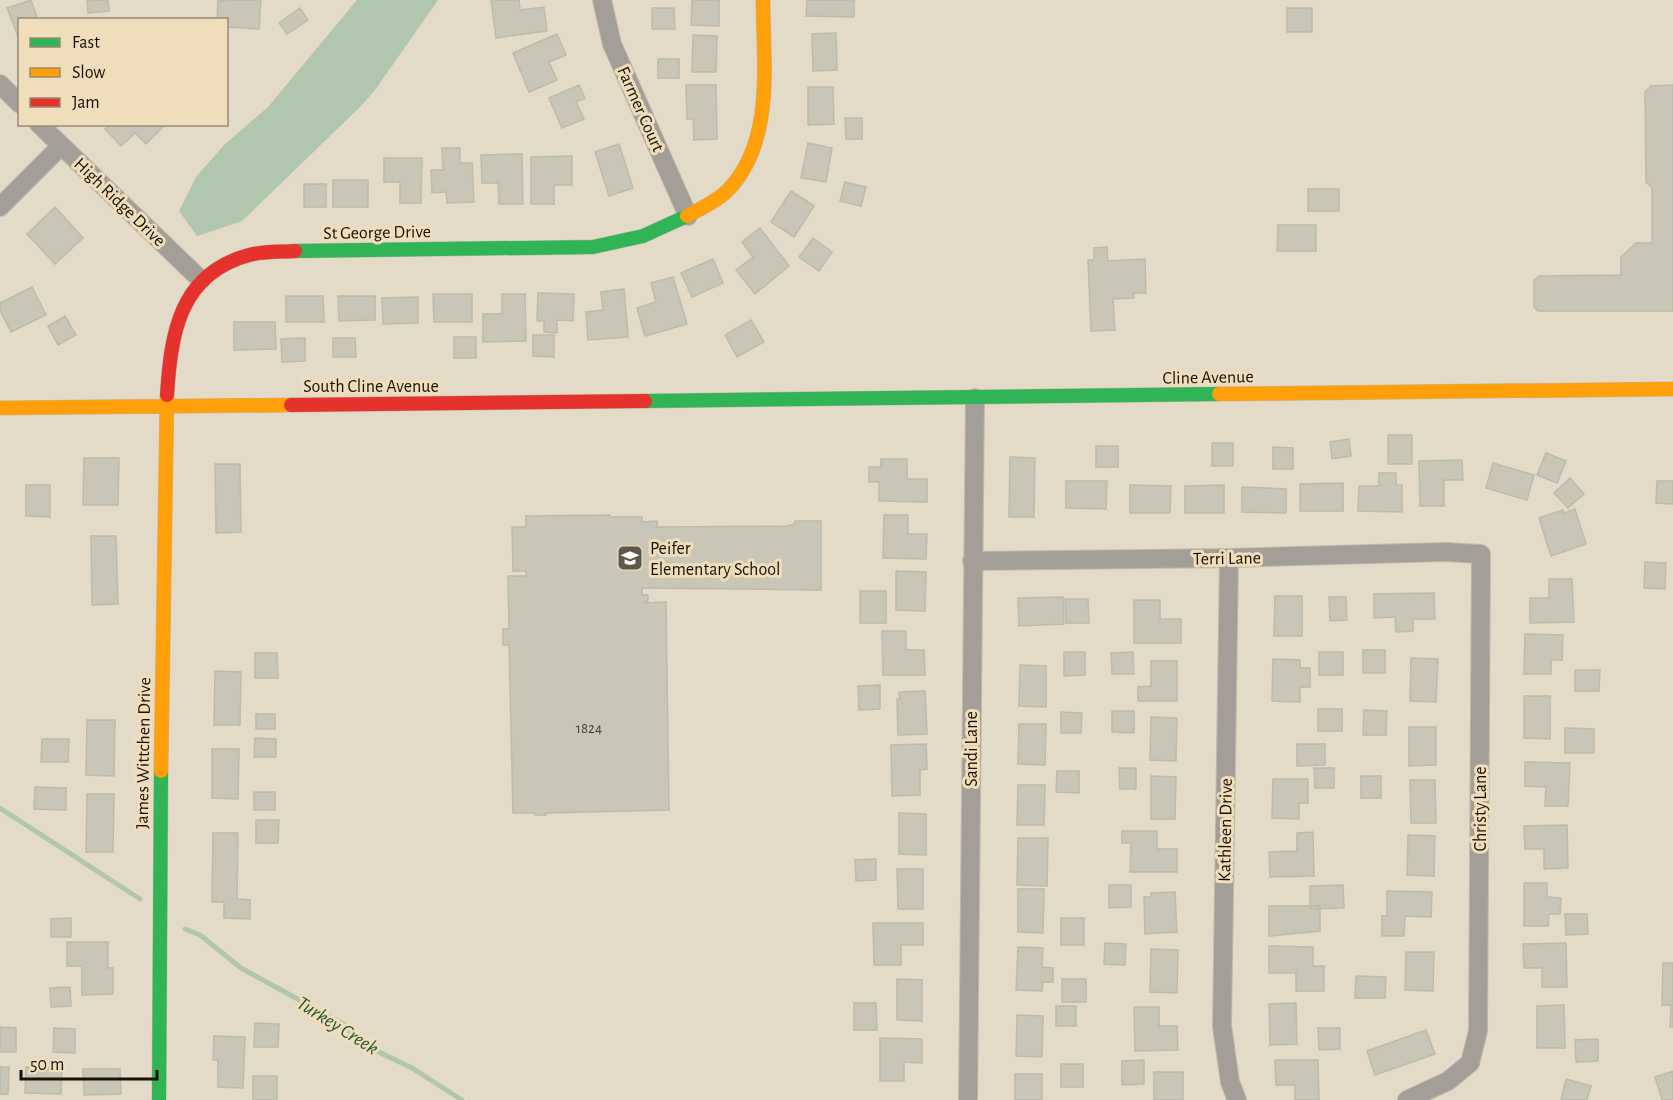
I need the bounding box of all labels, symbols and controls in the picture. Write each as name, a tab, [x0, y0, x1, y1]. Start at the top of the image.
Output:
legend	[18, 18, 228, 126]
text: Fast	[72, 34, 100, 52]
text: Slow	[72, 64, 105, 82]
street label: Farmer Court	[613, 64, 667, 155]
text: Jam	[72, 94, 100, 112]
street label: High Ridge Drive	[70, 155, 168, 250]
street label: St George Drive	[323, 223, 431, 243]
street label: Cline Avenue	[1162, 368, 1254, 388]
street label: South Cline Avenue	[303, 378, 439, 396]
place label: Peifer Elementary School	[650, 540, 781, 579]
school or university icon: Peifer Elementary School	[615, 543, 645, 573]
street label: Terri Lane	[1193, 549, 1261, 569]
street label: James Wittchen Drive	[134, 677, 154, 829]
street label: Sandi Lane	[963, 711, 981, 787]
house number: 1824	[576, 721, 602, 736]
street label: Christy Lane	[1472, 767, 1490, 851]
street label: Kathleen Drive	[1216, 778, 1236, 882]
water label: Turkey Creek	[293, 993, 382, 1059]
scale bar	[21, 1043, 158, 1081]
text: 50 m	[30, 1056, 64, 1074]

